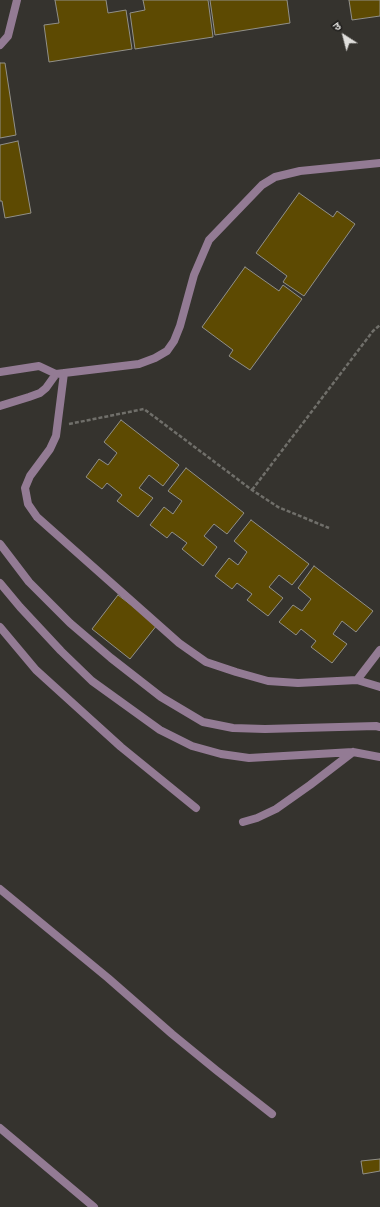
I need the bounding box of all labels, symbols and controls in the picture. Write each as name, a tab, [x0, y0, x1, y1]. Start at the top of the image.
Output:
north arrow	[324, 16, 364, 56]
text: उ	[330, 19, 344, 34]

